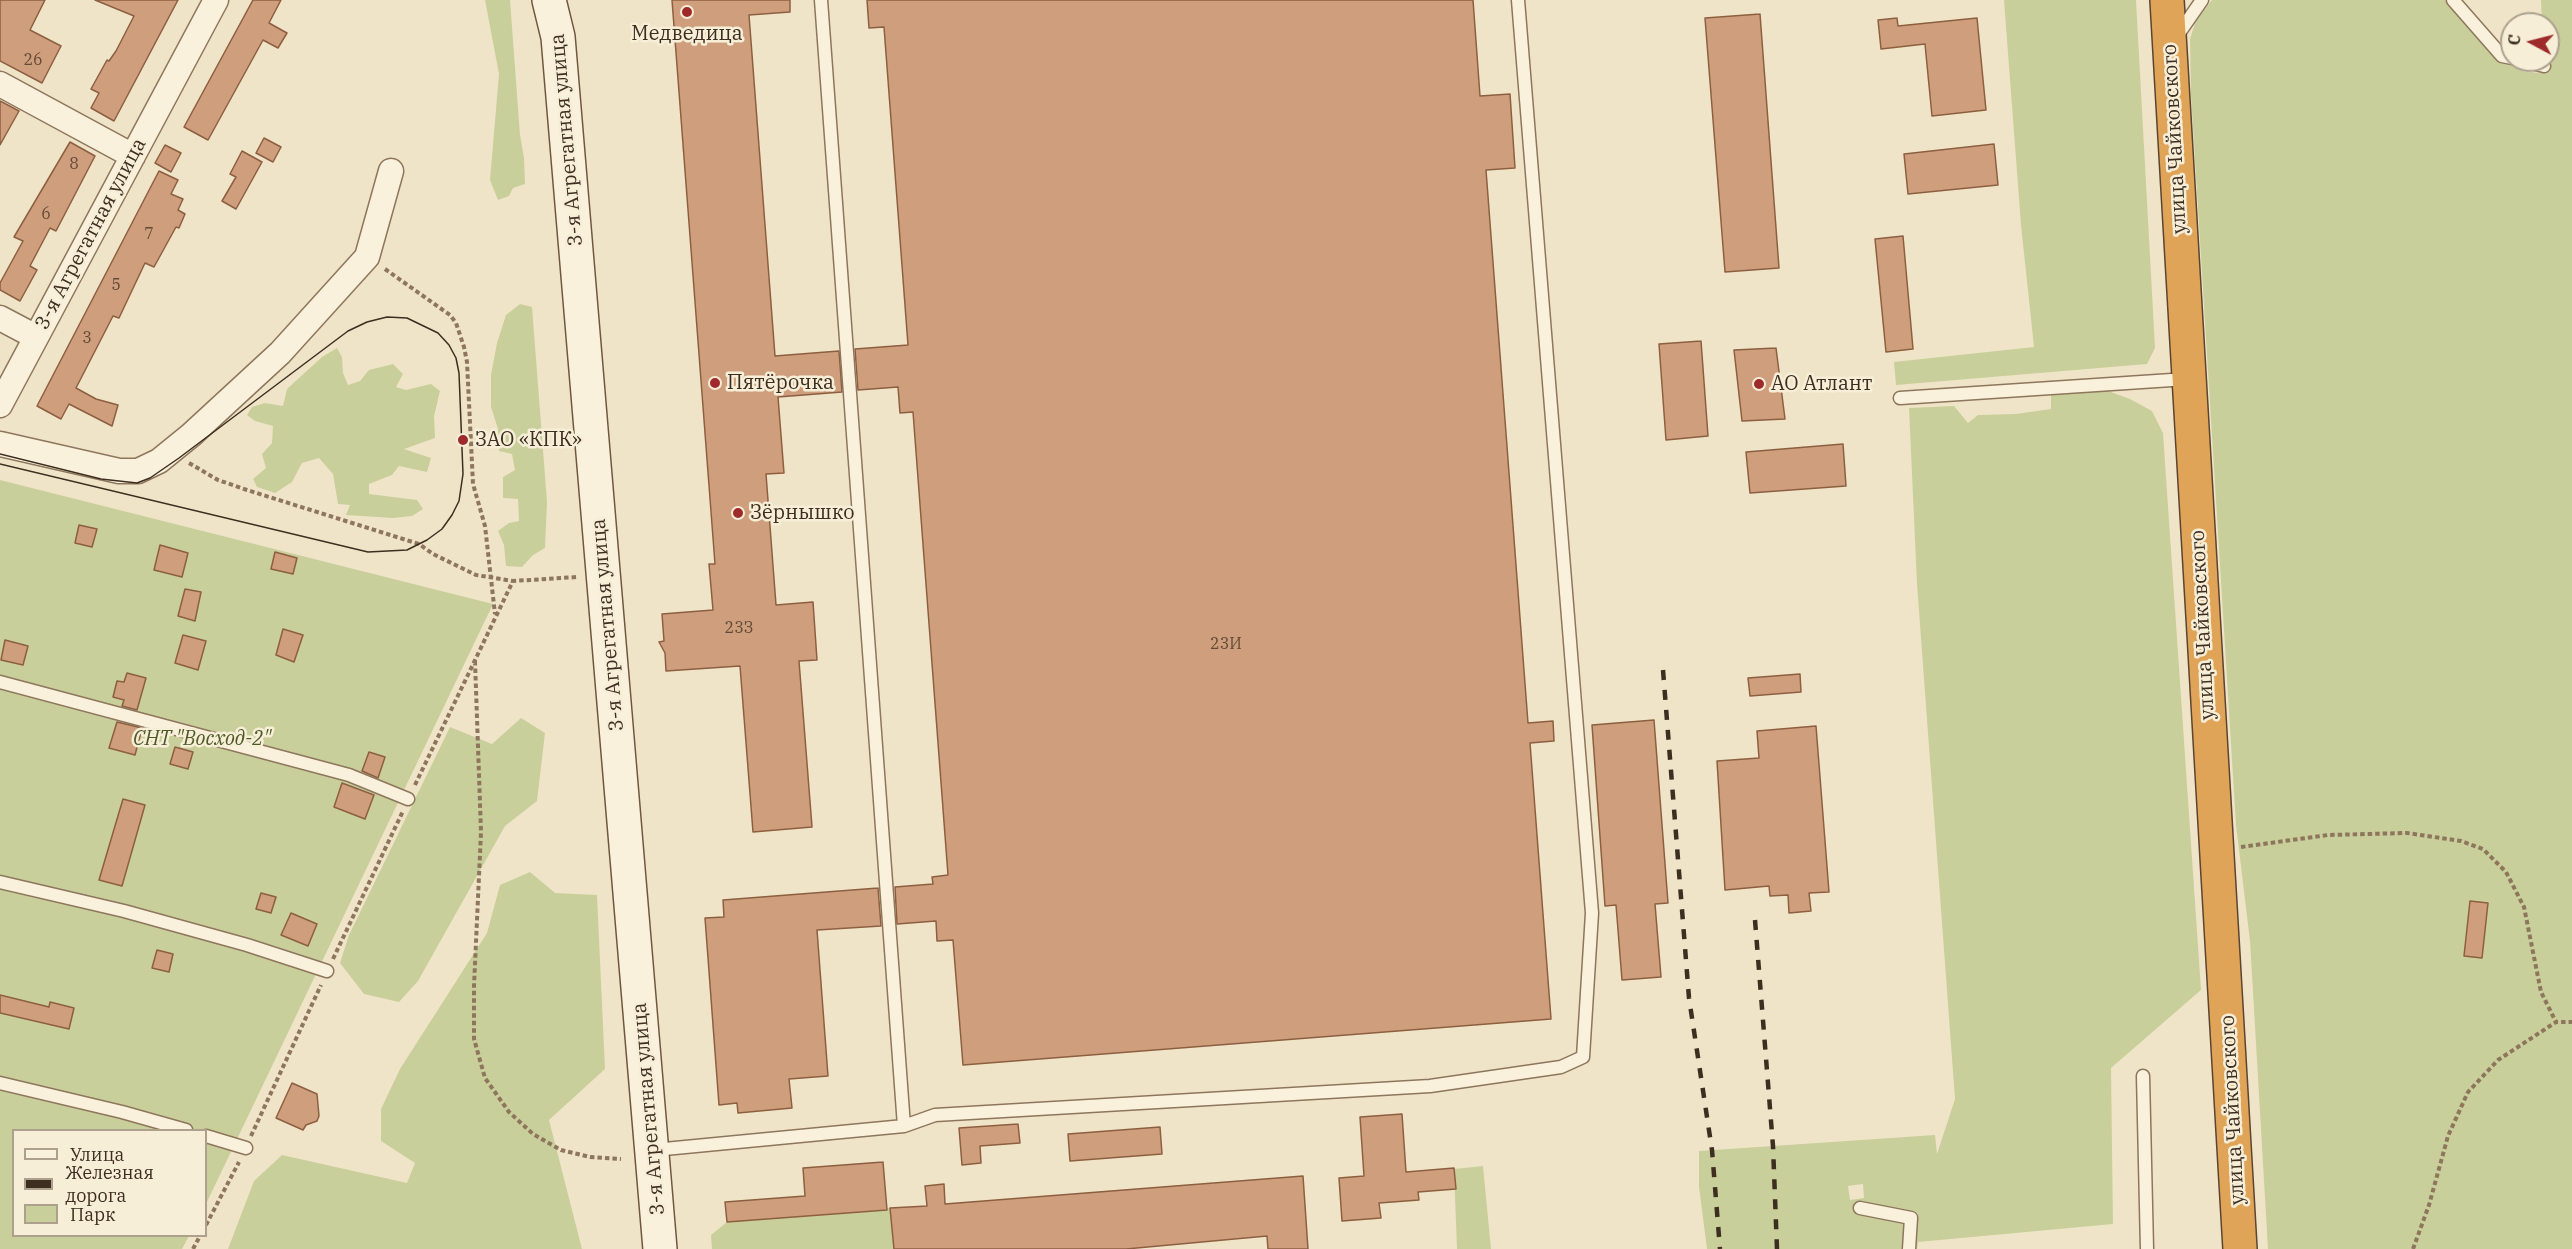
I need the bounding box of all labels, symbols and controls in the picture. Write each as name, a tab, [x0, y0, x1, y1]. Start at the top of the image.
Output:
marker: Медведица	[680, 5, 694, 19]
north arrow	[2500, 12, 2560, 72]
place label: Медведица	[631, 22, 743, 46]
street label: 3-я Агрегатная улица	[546, 33, 588, 247]
text: С	[2504, 34, 2525, 47]
street label: улица Чайковского	[2158, 43, 2192, 235]
house number: 26	[23, 50, 43, 70]
street label: 3-я Агрегатная улица	[30, 134, 152, 334]
house number: 8	[69, 154, 79, 174]
house number: 6	[41, 204, 51, 224]
house number: 7	[144, 224, 154, 244]
house number: 5	[111, 275, 121, 295]
house number: 3	[82, 328, 92, 348]
place label: Пятёрочка	[727, 371, 834, 395]
place label: АО Атлант	[1771, 372, 1872, 396]
marker: Пятёрочка	[708, 376, 722, 390]
marker: АО Атлант	[1752, 377, 1766, 391]
place label: ЗАО «КПК»	[475, 428, 582, 452]
marker: ЗАО «КПК»	[456, 433, 470, 447]
place label: Зёрнышко	[750, 501, 854, 525]
marker: Зёрнышко	[731, 506, 745, 520]
street label: 3-я Агрегатная улица	[587, 518, 629, 732]
street label: улица Чайковского	[2186, 529, 2220, 721]
house number: 23З	[725, 618, 753, 638]
house number: 23И	[1210, 634, 1242, 654]
park label: СНТ "Восход-2"	[133, 727, 271, 751]
street label: 3-я Агрегатная улица	[628, 1002, 670, 1216]
street label: улица Чайковского	[2216, 1014, 2250, 1206]
legend	[12, 1129, 207, 1237]
text: Улица	[70, 1143, 124, 1166]
text: Железная дорога	[65, 1161, 154, 1207]
text: Парк	[70, 1203, 116, 1226]

